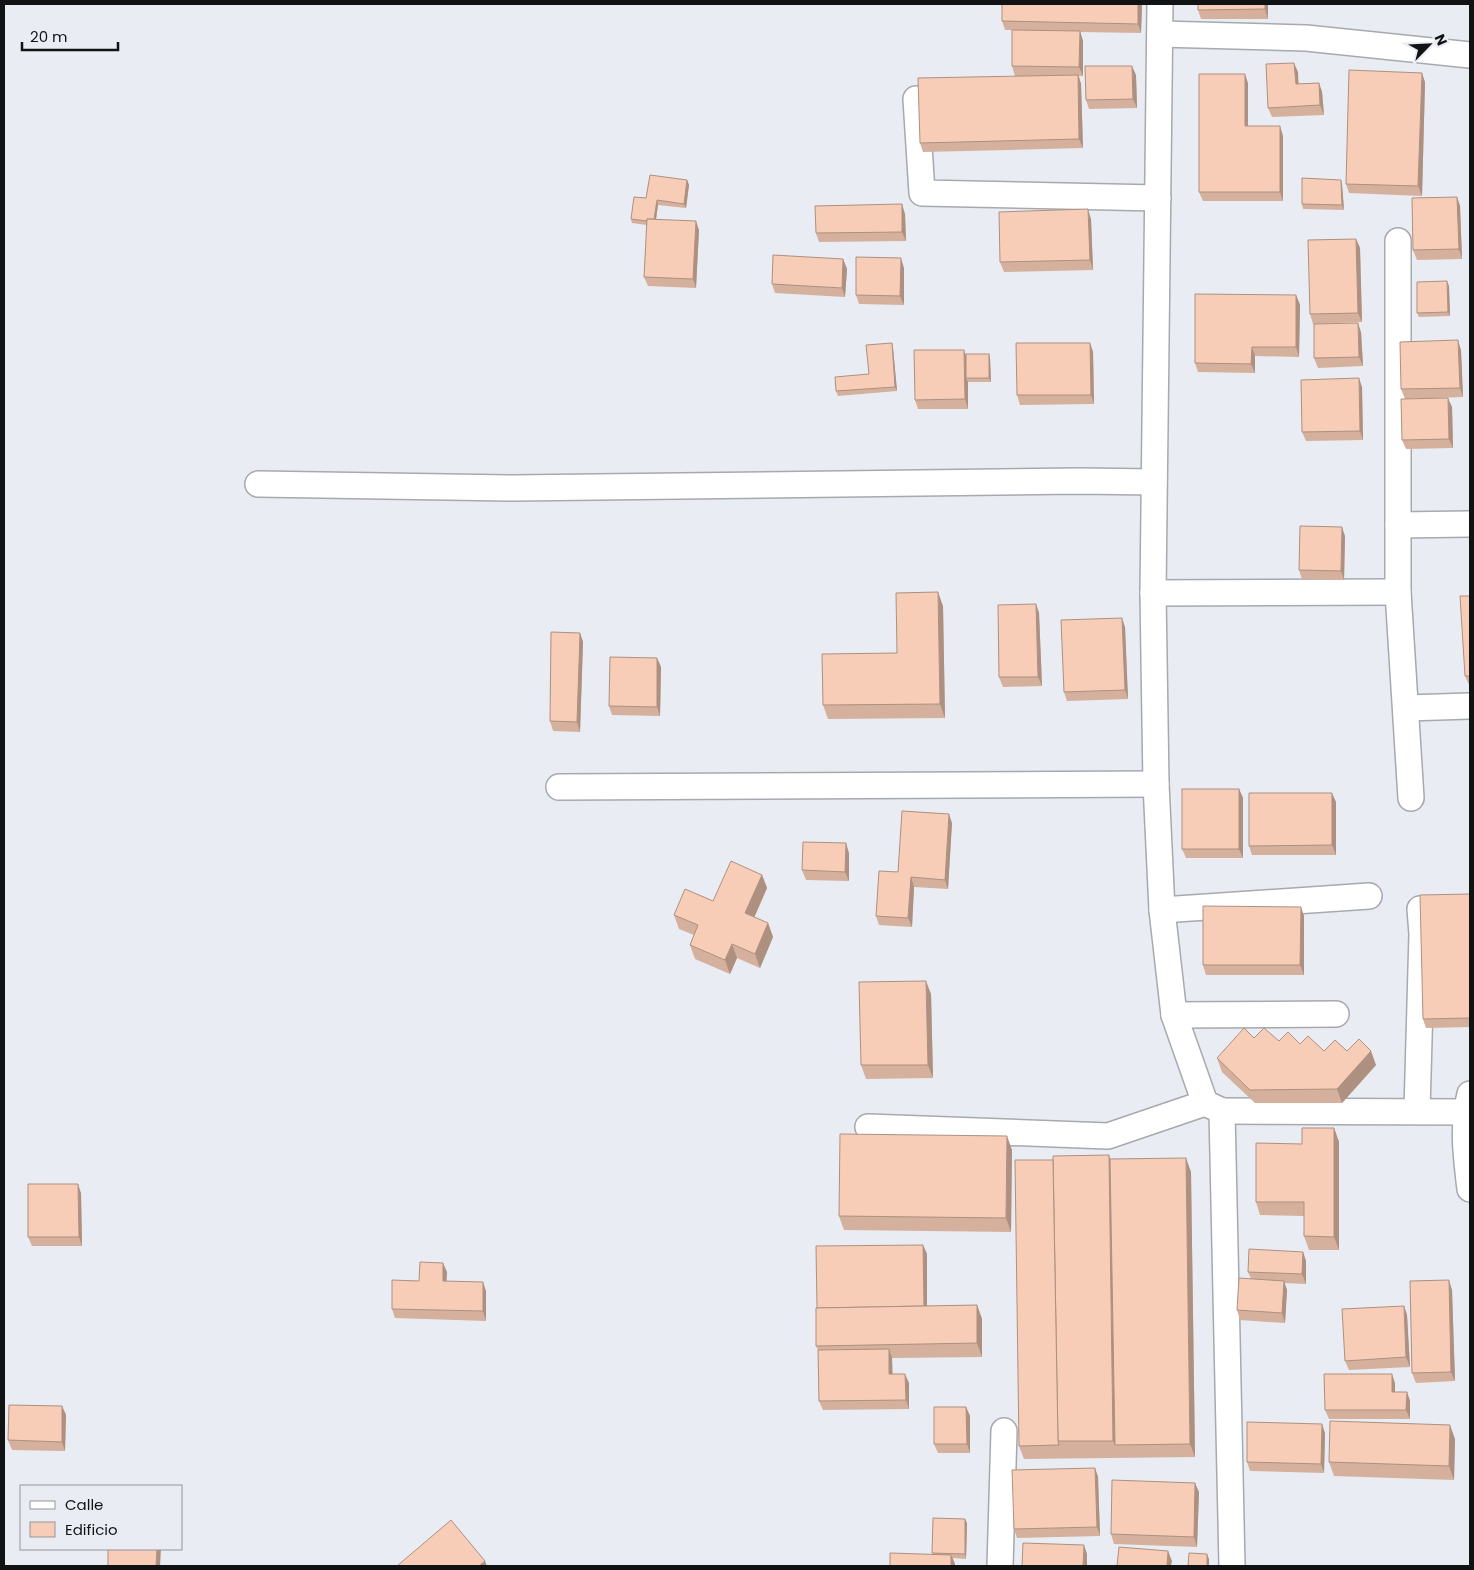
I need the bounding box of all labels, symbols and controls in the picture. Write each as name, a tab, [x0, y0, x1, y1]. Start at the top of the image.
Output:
scale bar	[22, 20, 119, 52]
north arrow	[1404, 20, 1454, 70]
text: 20 m	[30, 26, 68, 47]
text: N	[1430, 31, 1452, 49]
legend	[20, 1485, 182, 1550]
text: Calle	[65, 1494, 103, 1515]
text: Edificio	[65, 1519, 118, 1540]

